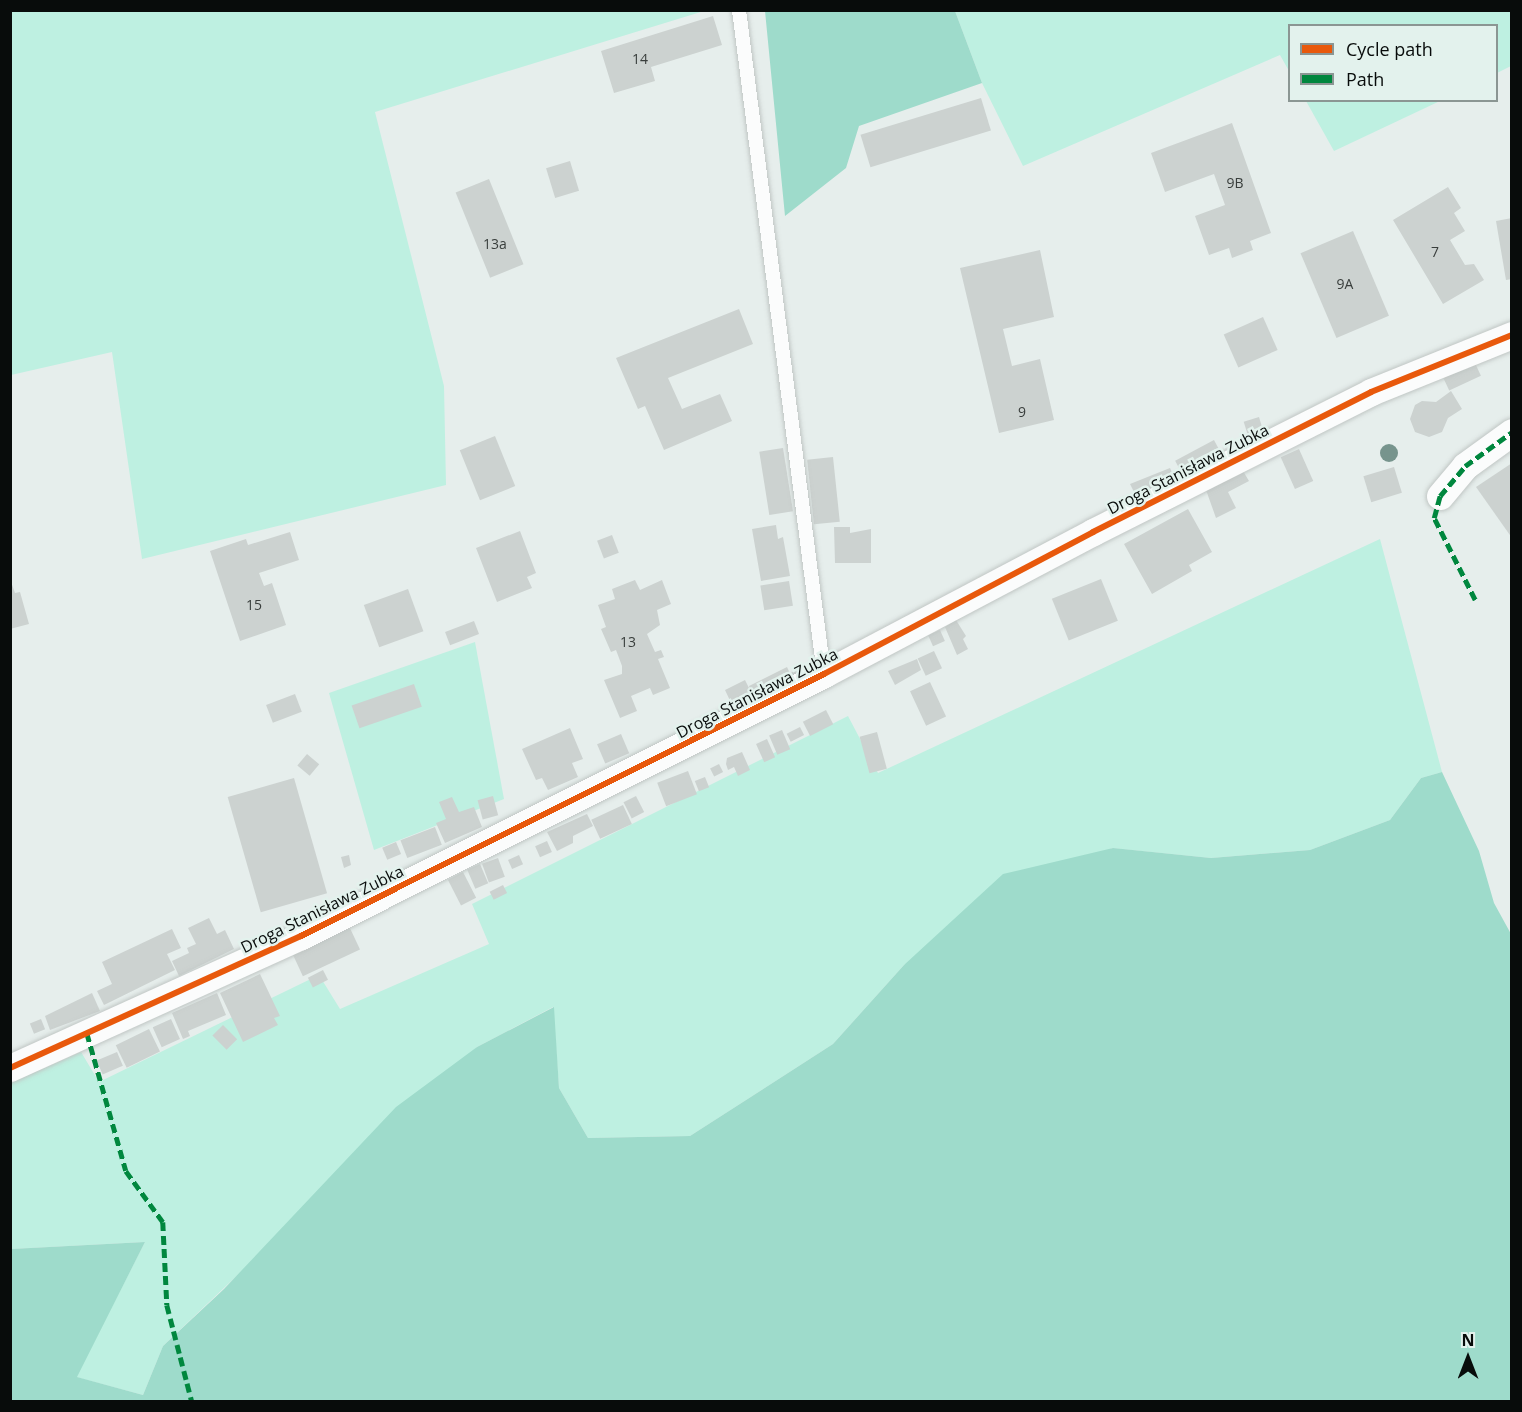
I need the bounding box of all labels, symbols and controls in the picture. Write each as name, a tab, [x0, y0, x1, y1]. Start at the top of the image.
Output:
legend	[1288, 24, 1498, 102]
text: Cycle path	[1346, 37, 1433, 61]
house number: 14	[632, 51, 648, 67]
text: Path	[1346, 67, 1384, 91]
house number: 9B	[1226, 175, 1244, 191]
house number: 13a	[483, 236, 507, 252]
house number: 7	[1431, 244, 1439, 260]
house number: 9A	[1337, 276, 1353, 292]
house number: 9	[1018, 404, 1026, 420]
street label: Droga Stanisława Zubka	[1104, 420, 1272, 518]
house number: 15	[246, 597, 262, 613]
house number: 13	[620, 634, 636, 650]
street label: Droga Stanisława Zubka	[673, 644, 841, 742]
street label: Droga Stanisława Zubka	[237, 861, 407, 957]
north arrow	[1438, 1328, 1498, 1388]
text: N	[1461, 1329, 1475, 1351]

